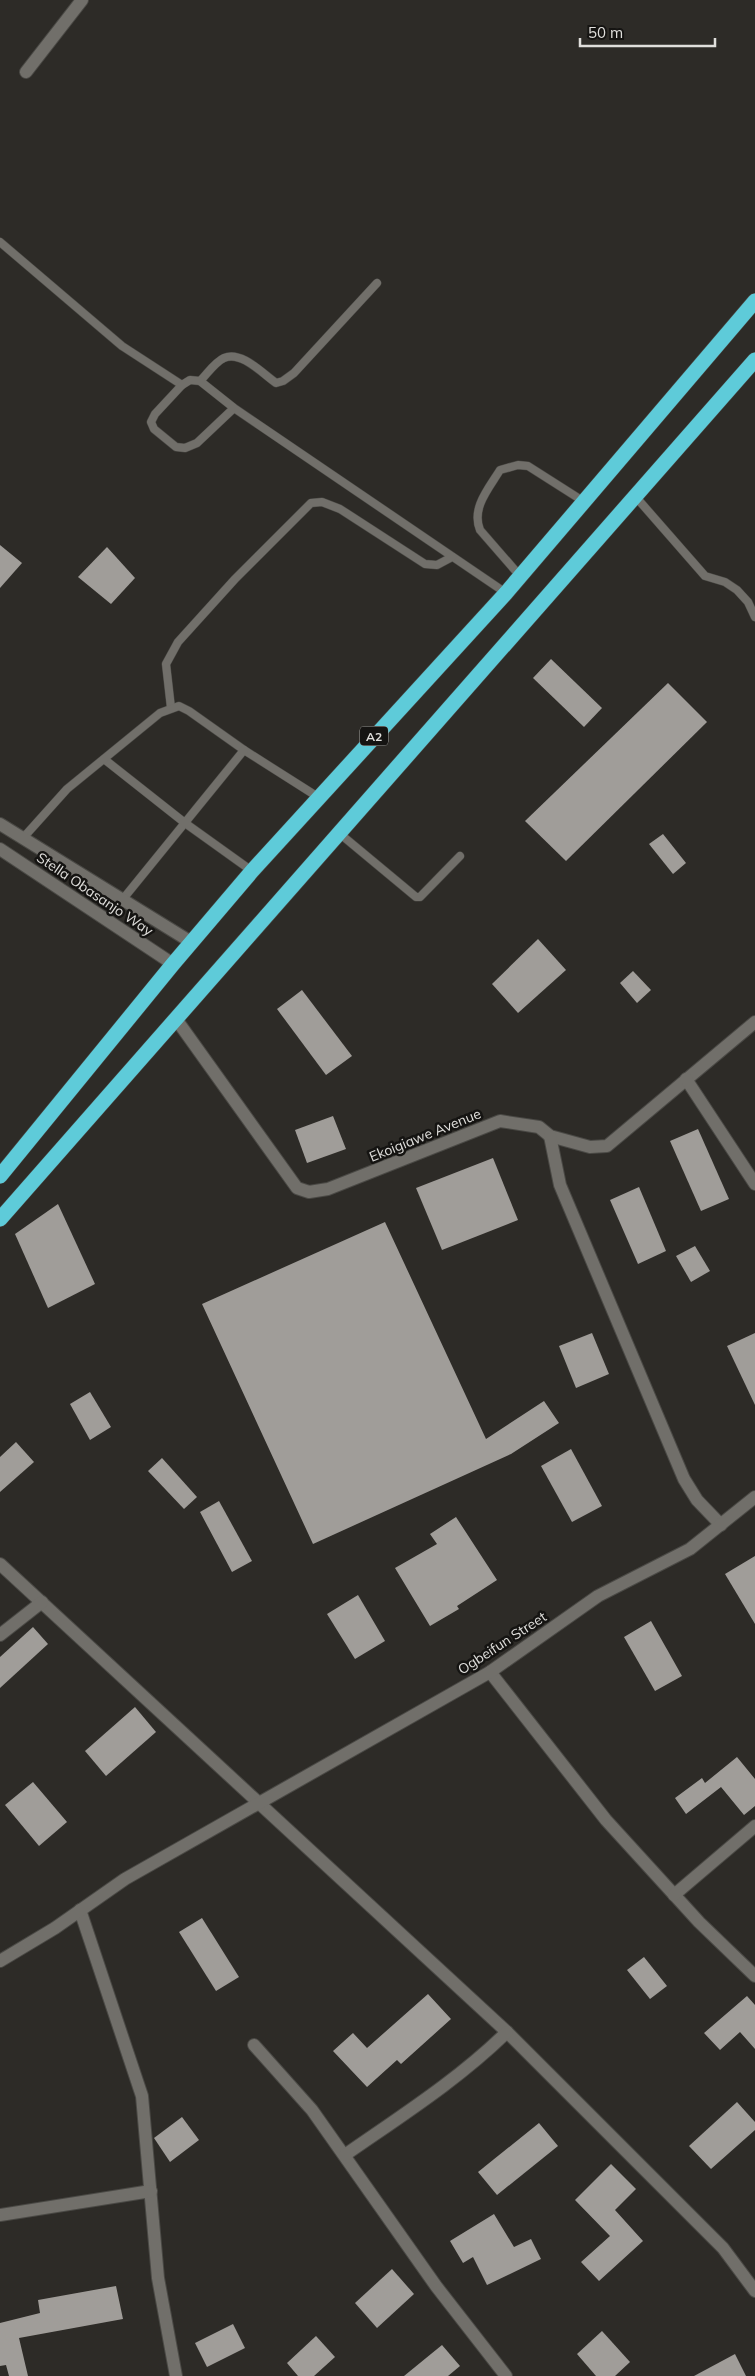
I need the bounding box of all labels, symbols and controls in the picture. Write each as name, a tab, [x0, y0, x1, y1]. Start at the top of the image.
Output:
scale bar	[580, 15, 715, 47]
text: 50 m	[588, 23, 623, 42]
road number: A2	[360, 726, 388, 746]
street label: Stella Obasanjo Way	[33, 848, 157, 940]
street label: Ekoigiawe Avenue	[367, 1104, 483, 1166]
street label: Ogbeifun Street	[454, 1608, 550, 1678]

